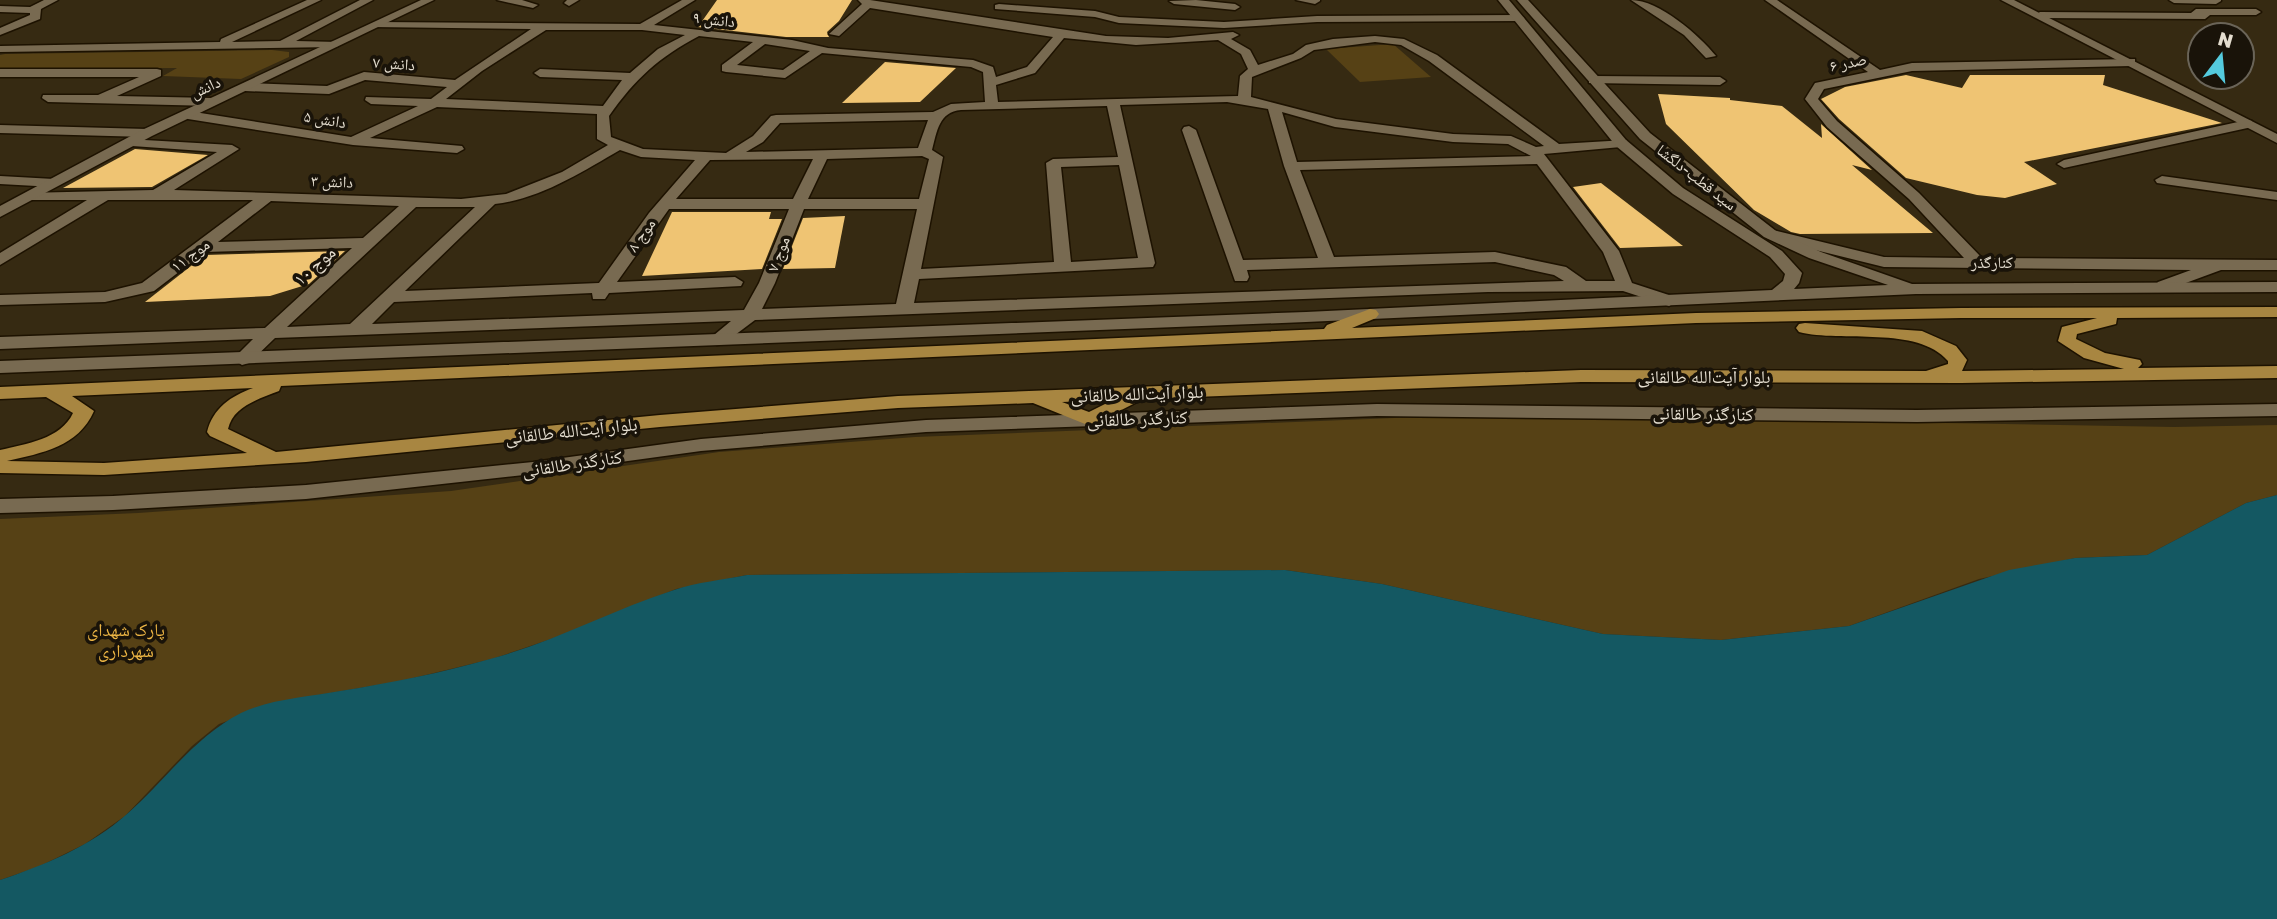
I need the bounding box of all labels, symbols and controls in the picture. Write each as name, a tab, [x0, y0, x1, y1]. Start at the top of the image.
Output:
street label: دانش ۹	[692, 7, 736, 32]
north arrow	[2186, 21, 2256, 91]
text: N	[2216, 26, 2236, 52]
street label: صدر ۶	[1828, 48, 1868, 76]
street label: دانش ۷	[372, 52, 416, 75]
street label: دانش	[187, 71, 224, 104]
street label: دانش ۵	[302, 106, 347, 133]
street label: سید قطب-دلگشا	[1653, 140, 1741, 214]
street label: دانش ۳	[310, 170, 353, 193]
street label: موج ۸	[622, 214, 660, 256]
street label: موج ۱۱	[167, 234, 214, 277]
street label: موج ۷	[762, 234, 795, 275]
street label: موج ۱۰	[289, 241, 341, 291]
street label: کنارگذر	[1970, 252, 2013, 272]
street label: بلوار آیت‌الله طالقانی	[1638, 365, 1771, 388]
street label: بلوار آیت‌الله طالقانی	[1070, 380, 1204, 407]
street label: کنارگذر طالقانی	[1652, 401, 1754, 426]
street label: کنارگذر طالقانی	[1086, 405, 1188, 432]
street label: بلوار آیت‌الله طالقانی	[504, 412, 638, 449]
street label: کنارگذر طالقانی	[521, 445, 624, 482]
park label: پارک شهدای شهرداری	[87, 618, 165, 662]

